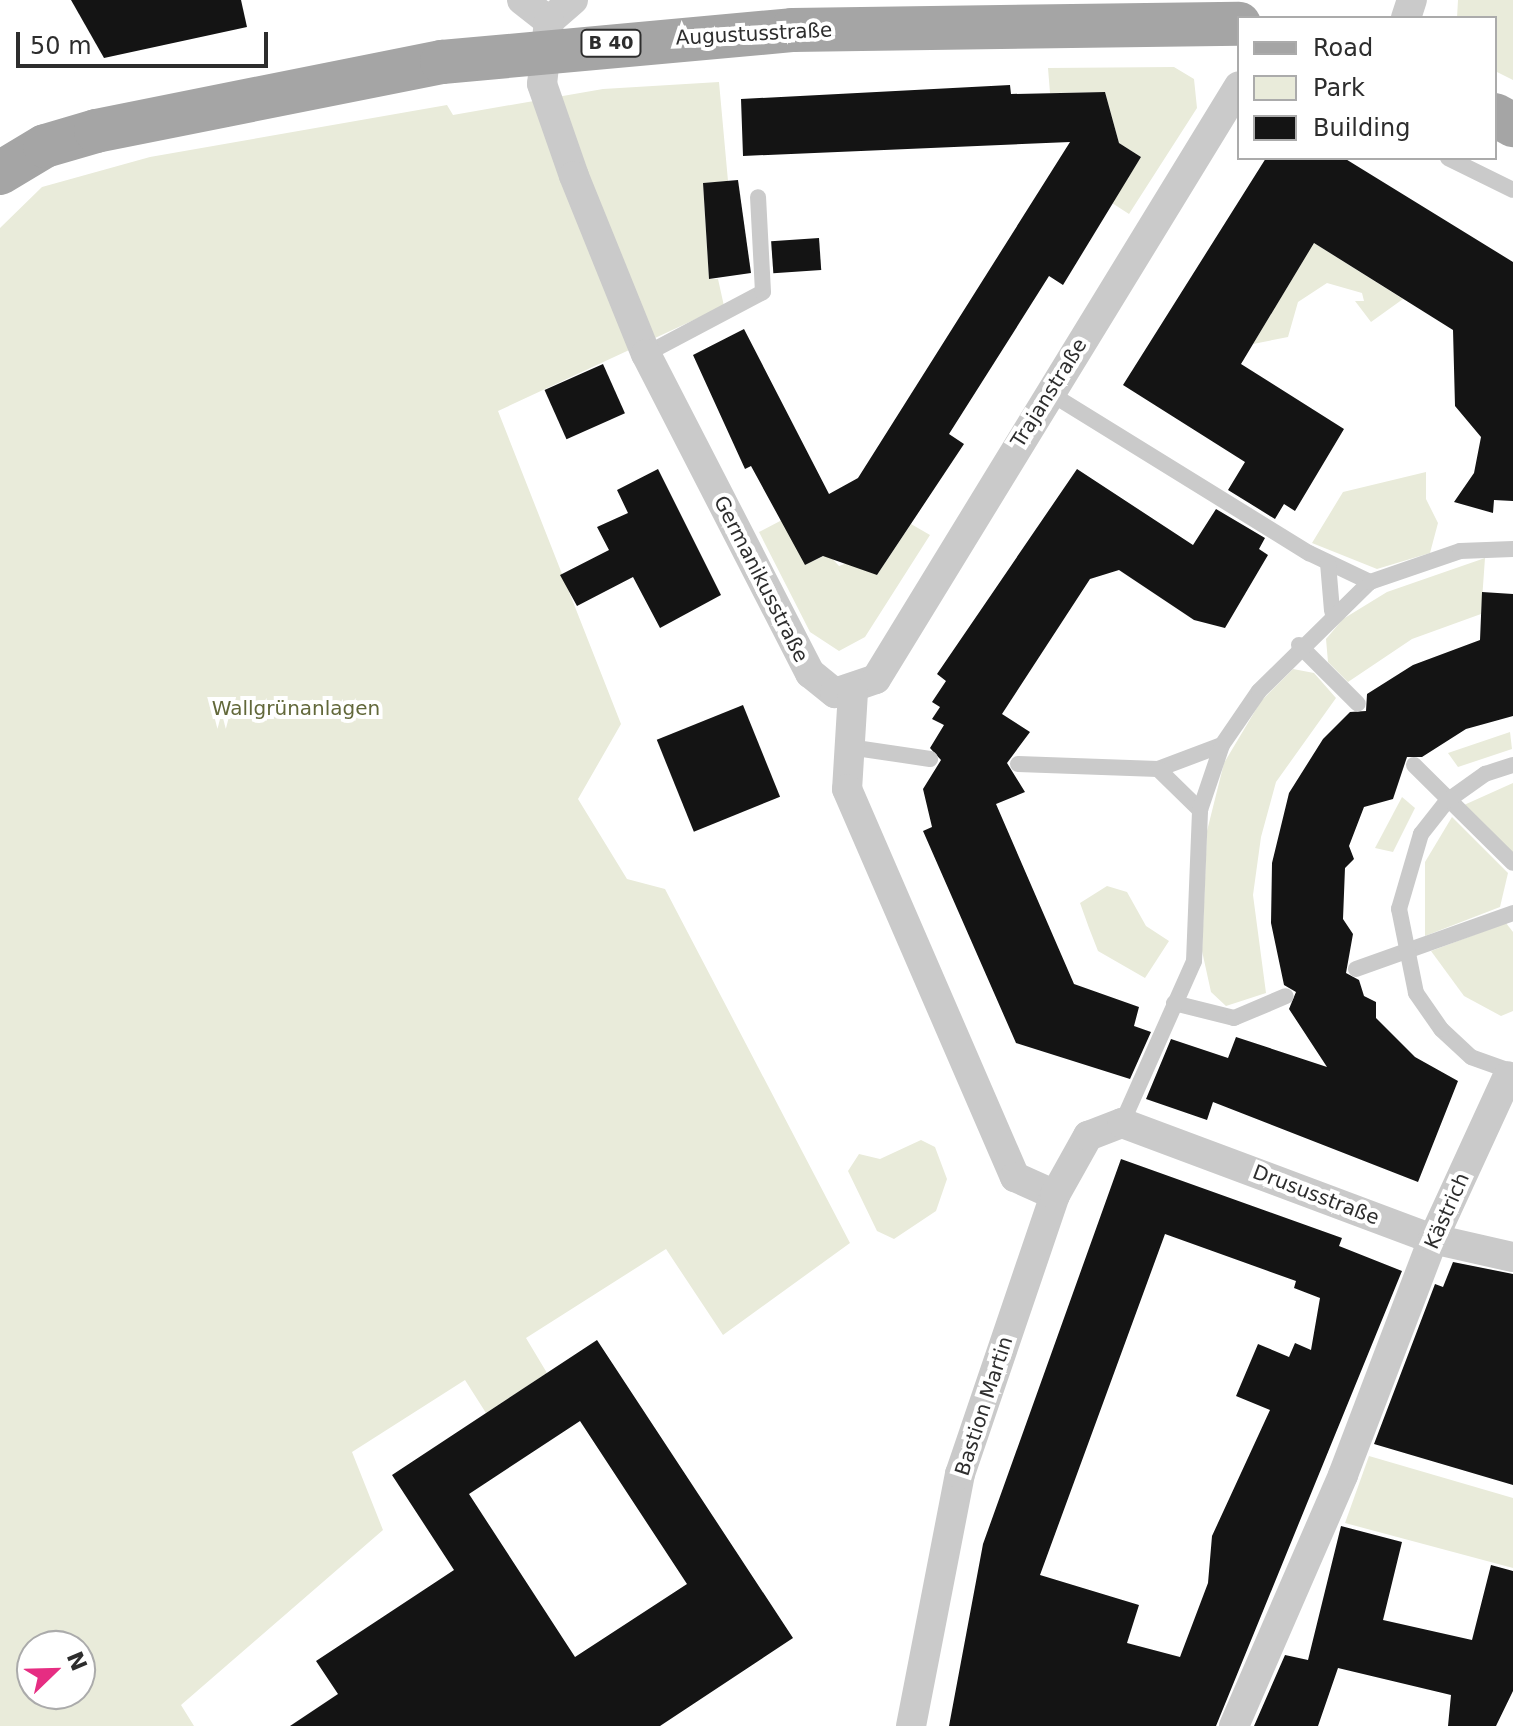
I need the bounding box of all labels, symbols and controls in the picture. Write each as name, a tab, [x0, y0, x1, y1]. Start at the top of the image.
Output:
scale bar	[20, 16, 272, 66]
legend	[1237, 16, 1497, 160]
street label: Augustusstraße	[675, 18, 833, 50]
road number: B 40	[579, 29, 643, 57]
text: 50 m	[30, 32, 92, 60]
text: Road	[1313, 34, 1373, 62]
text: Park	[1313, 74, 1365, 102]
text: Building	[1313, 114, 1410, 142]
street label: Trajanstraße	[1006, 334, 1092, 452]
street label: Germanikusstraße	[709, 492, 813, 666]
park label: Wallgrünanlagen	[212, 696, 380, 720]
street label: Drususstraße	[1249, 1160, 1383, 1230]
street label: Kästrich	[1420, 1169, 1474, 1253]
street label: Bastion Martin	[950, 1333, 1018, 1479]
north arrow	[16, 1630, 96, 1710]
text: N	[62, 1648, 92, 1675]

